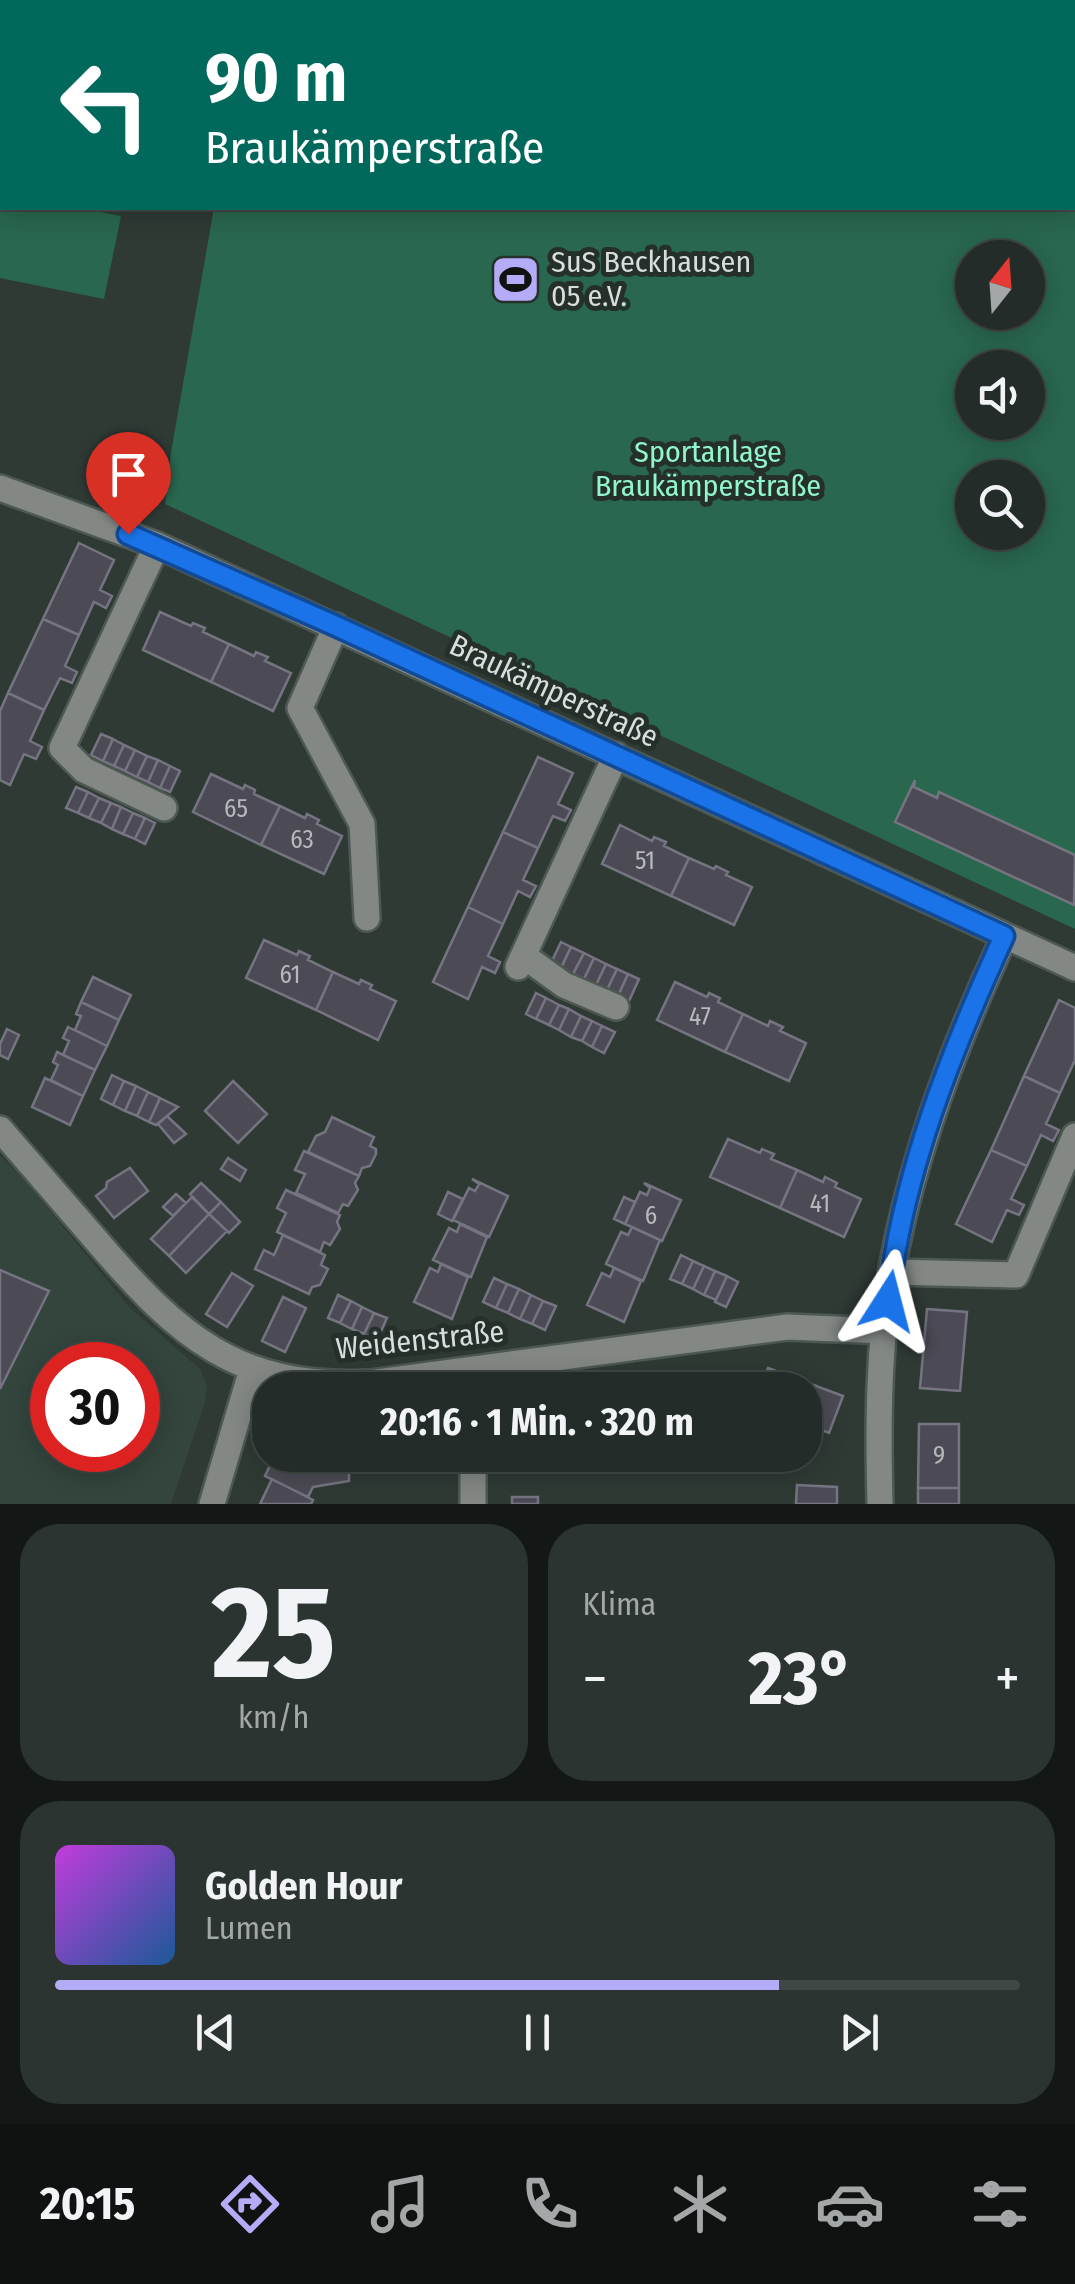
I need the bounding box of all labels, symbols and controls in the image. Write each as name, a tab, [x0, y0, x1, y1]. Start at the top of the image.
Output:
text: 90 m	[205, 36, 347, 120]
icon: left	[40, 40, 170, 170]
text: Braukämperstraße	[205, 121, 544, 175]
north arrow	[955, 240, 1045, 330]
map controls	[955, 240, 1045, 550]
place label: SuS Beckhausen 05 e.V.	[551, 244, 751, 314]
sports icon: SuS Beckhausen 05 e.V.	[490, 253, 542, 305]
button: sound	[955, 350, 1045, 440]
pin	[86, 432, 171, 535]
park label: Sportanlage Braukämperstraße	[595, 434, 821, 504]
icon: arrive	[101, 447, 156, 502]
button: search	[955, 460, 1045, 550]
street label: Braukämperstraße	[444, 627, 664, 755]
house number: 65	[224, 794, 248, 824]
house number: 63	[290, 825, 314, 855]
house number: 51	[635, 846, 655, 876]
house number: 61	[279, 960, 301, 990]
house number: 47	[689, 1002, 711, 1032]
house number: 41	[810, 1189, 830, 1219]
house number: 6	[645, 1201, 657, 1231]
position arrow	[836, 1249, 940, 1353]
street label: Weidenstraße	[334, 1313, 506, 1367]
speed limit sign: 30	[30, 1342, 160, 1472]
text: 20:16 · 1 Min. · 320 m	[380, 1399, 694, 1445]
house number: 9	[933, 1441, 945, 1471]
text: 25	[212, 1555, 336, 1711]
text: Klima	[583, 1585, 656, 1623]
text: 23°	[748, 1634, 854, 1724]
text: −	[583, 1646, 607, 1712]
text: +	[995, 1646, 1020, 1712]
text: km/h	[238, 1698, 309, 1736]
text: Golden Hour	[205, 1863, 403, 1909]
text: Lumen	[205, 1909, 293, 1947]
icon: previous	[188, 2005, 243, 2060]
icon: pause	[510, 2005, 565, 2060]
icon: next	[832, 2005, 887, 2060]
icon: directions	[215, 2169, 285, 2239]
icon: music	[365, 2169, 435, 2239]
icon: phone	[515, 2169, 585, 2239]
icon: climate	[665, 2169, 735, 2239]
icon: car	[815, 2169, 885, 2239]
icon: filters	[965, 2169, 1035, 2239]
text: 20:15	[40, 2177, 135, 2231]

